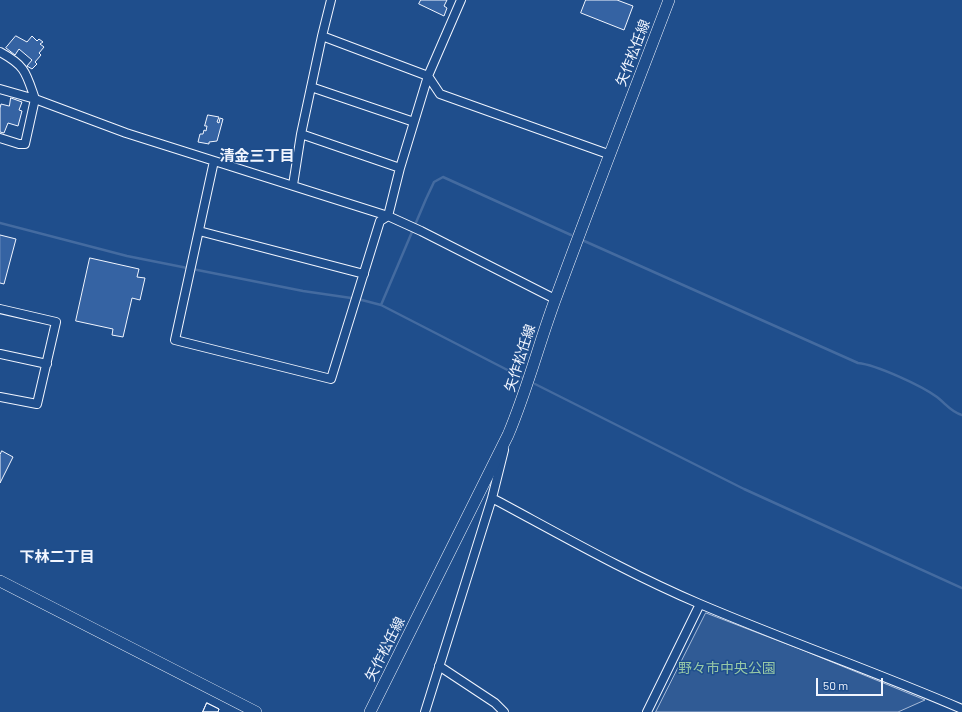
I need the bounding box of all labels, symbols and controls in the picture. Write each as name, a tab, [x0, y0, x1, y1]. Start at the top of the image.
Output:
street label: 矢作松任線	[613, 17, 653, 89]
district label: 清金三丁目	[220, 147, 294, 165]
street label: 矢作松任線	[501, 322, 539, 394]
district label: 下林二丁目	[20, 548, 94, 566]
street label: 矢作松任線	[362, 614, 408, 684]
park label: 野々市中央公園	[678, 660, 776, 676]
scale bar	[818, 670, 885, 696]
text: 50 m	[823, 678, 848, 692]

